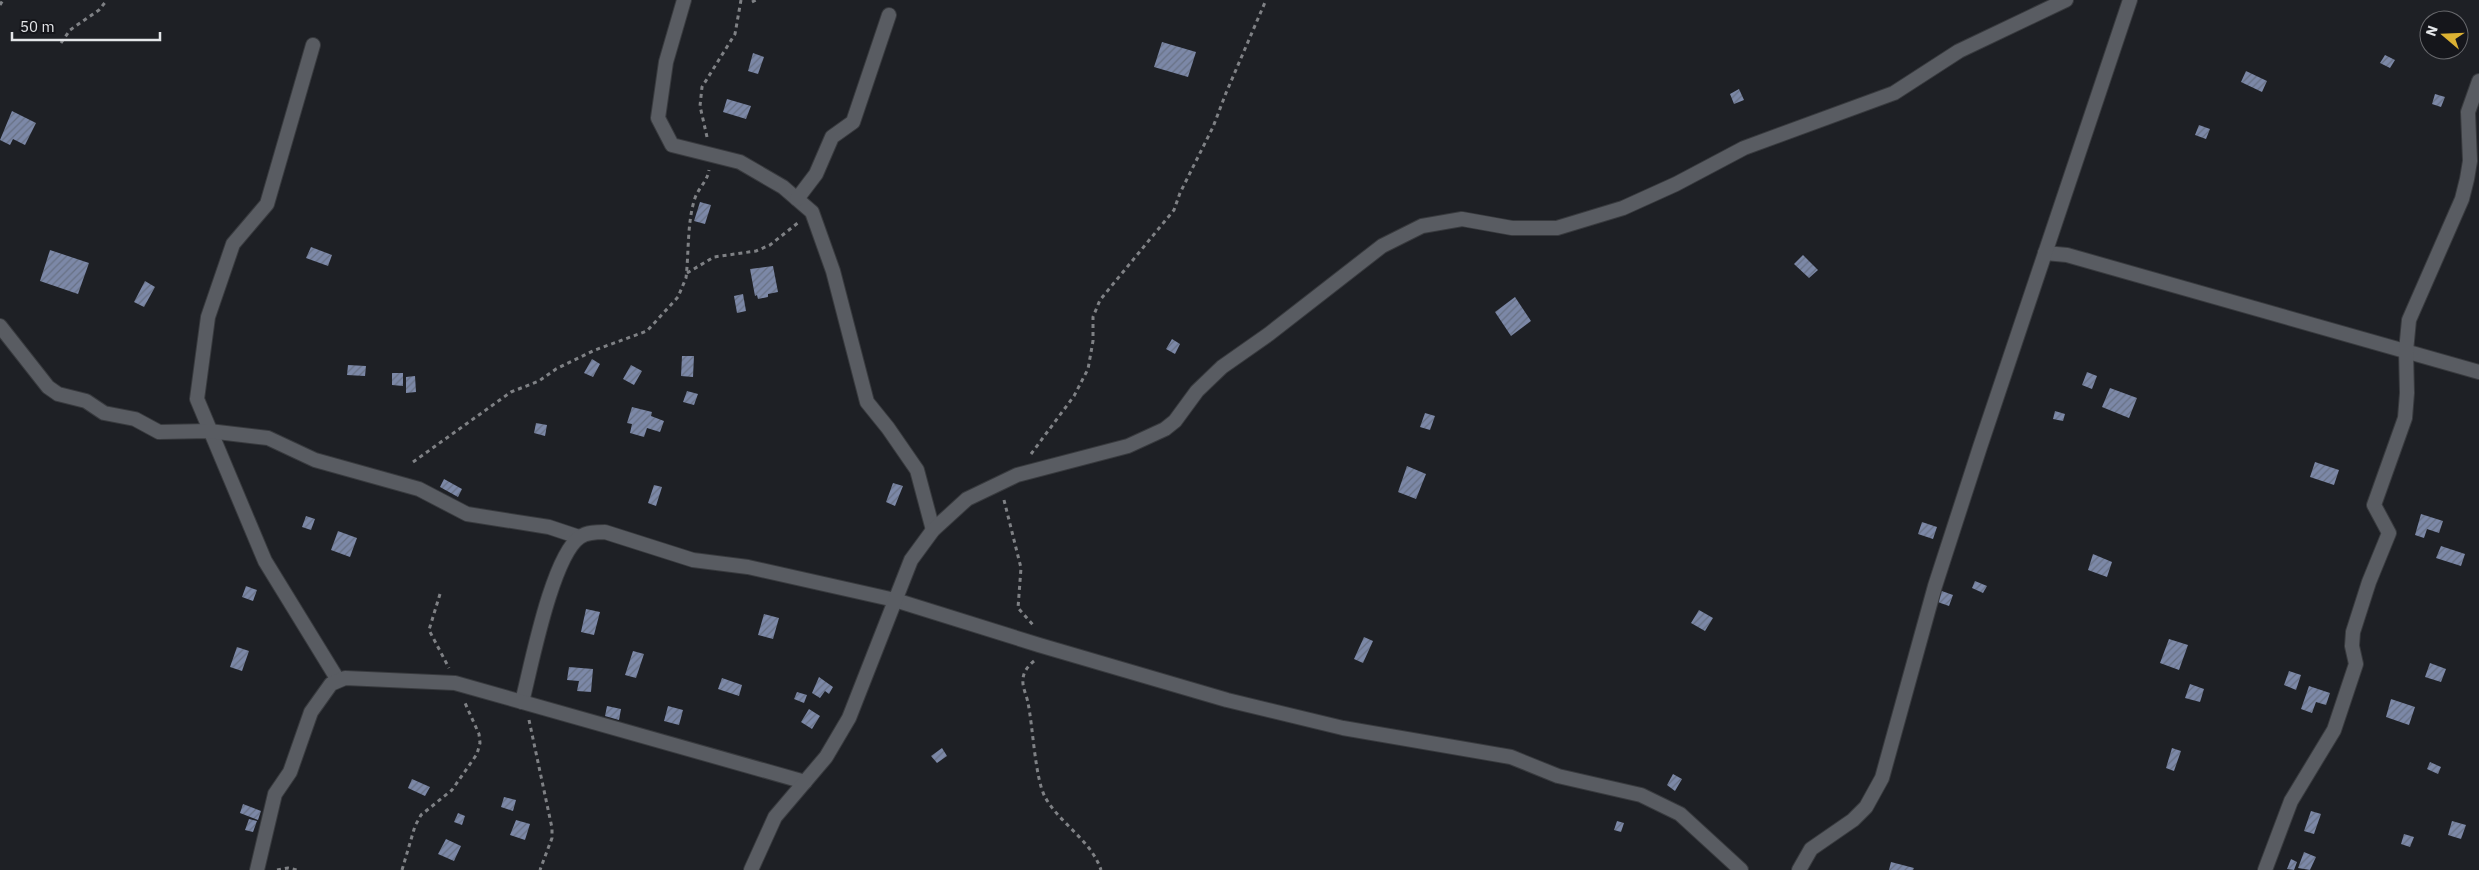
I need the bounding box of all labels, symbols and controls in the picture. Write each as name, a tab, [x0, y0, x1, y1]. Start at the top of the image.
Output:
scale bar	[12, 10, 160, 42]
north arrow	[2419, 10, 2469, 60]
text: 50 m	[20, 17, 55, 36]
text: N	[2422, 23, 2442, 38]

